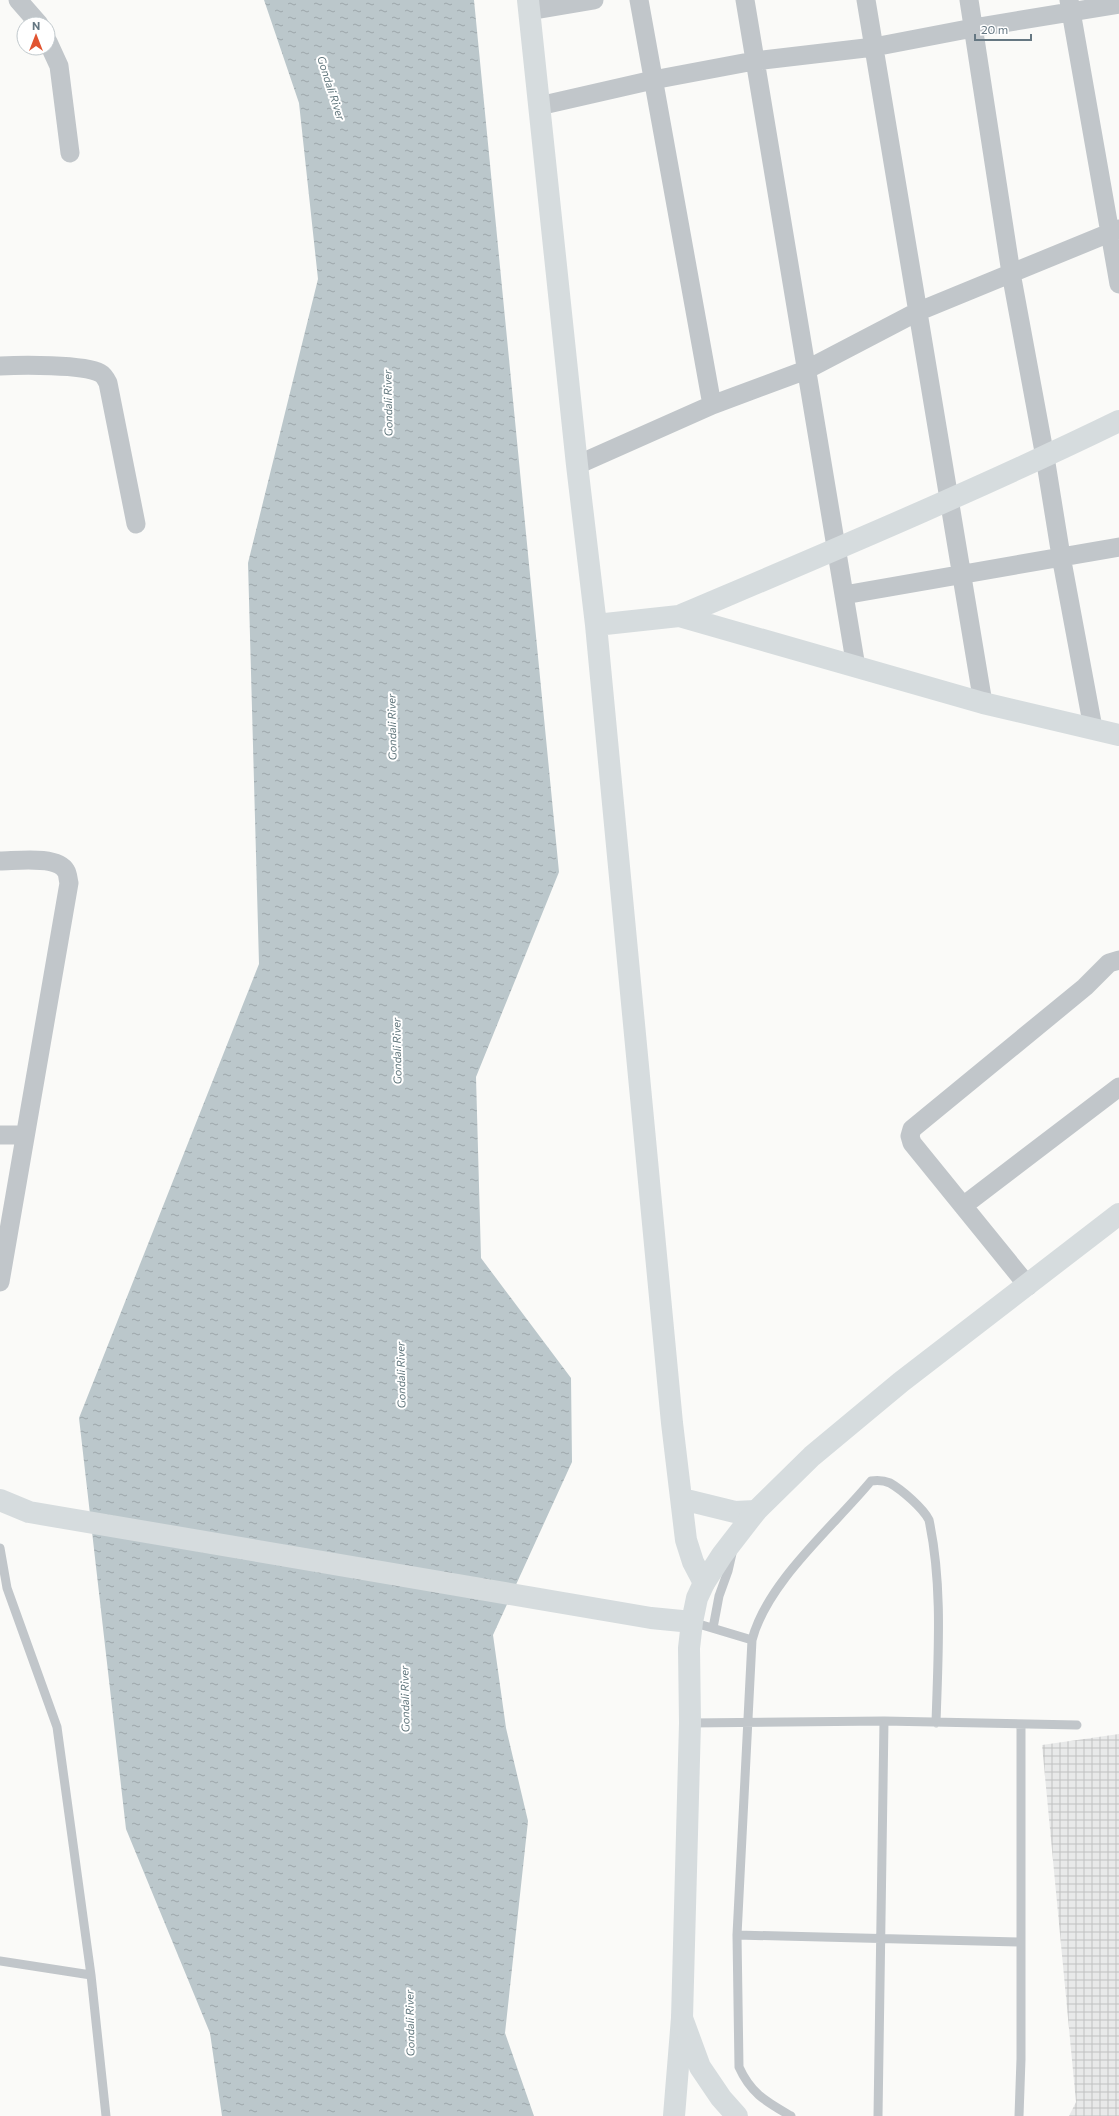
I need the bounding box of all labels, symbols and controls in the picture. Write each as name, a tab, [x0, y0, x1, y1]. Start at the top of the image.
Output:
north arrow	[16, 16, 56, 56]
scale bar	[975, 16, 1031, 42]
text: N	[32, 19, 40, 32]
text: 20 m	[981, 22, 1008, 36]
water label: Gondali River	[315, 54, 348, 122]
water label: Gondali River	[380, 369, 395, 436]
water label: Gondali River	[384, 693, 399, 760]
water label: Gondali River	[389, 1017, 404, 1084]
water label: Gondali River	[393, 1341, 408, 1408]
water label: Gondali River	[397, 1665, 412, 1732]
water label: Gondali River	[402, 1989, 417, 2056]

